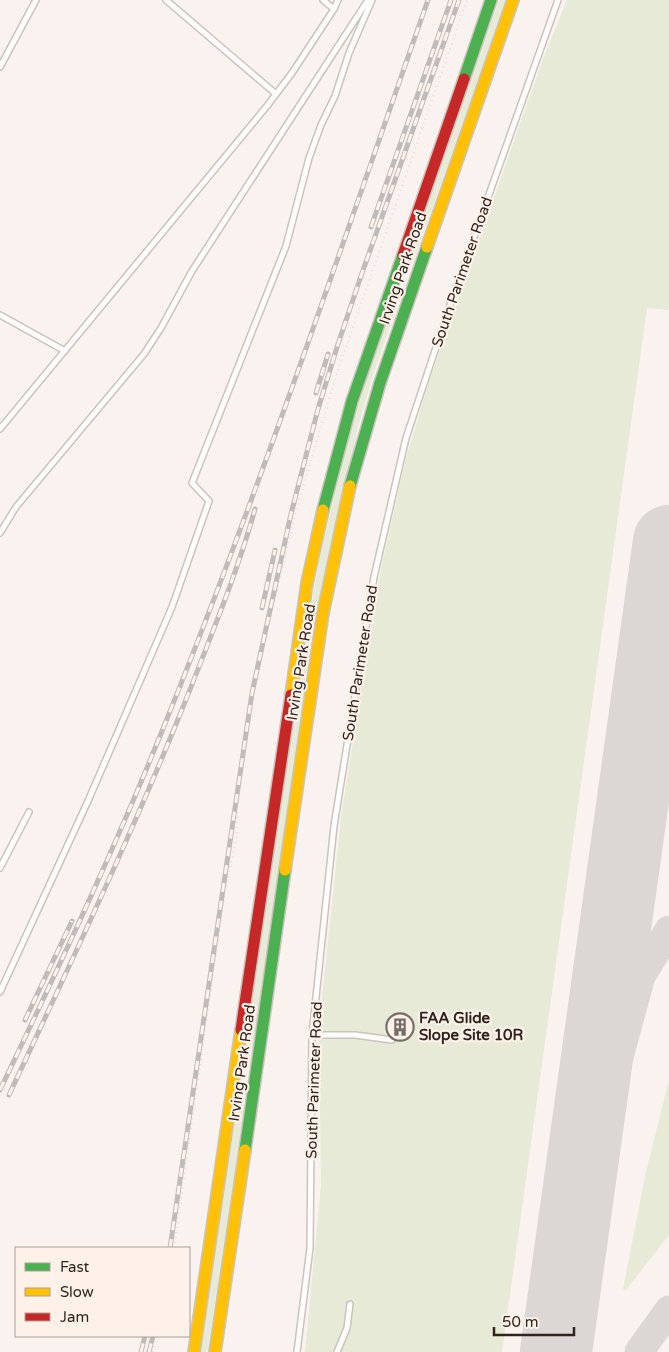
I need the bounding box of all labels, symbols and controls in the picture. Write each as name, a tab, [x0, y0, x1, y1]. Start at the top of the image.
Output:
street label: South Parimeter Road	[428, 195, 496, 349]
street label: Irving Park Road	[375, 209, 431, 327]
street label: South Parimeter Road	[339, 584, 381, 742]
street label: Irving Park Road	[283, 602, 319, 722]
street label: South Parimeter Road	[302, 1001, 326, 1159]
street label: Irving Park Road	[225, 1003, 259, 1123]
place label: FAA Glide Slope Site 10R	[419, 1009, 523, 1045]
building icon: FAA Glide Slope Site 10R	[385, 1012, 415, 1042]
legend	[15, 1247, 190, 1337]
text: Fast	[60, 1258, 90, 1276]
text: Slow	[60, 1283, 94, 1301]
scale bar	[494, 1304, 574, 1336]
text: Jam	[60, 1308, 89, 1326]
text: 50 m	[502, 1313, 539, 1331]

